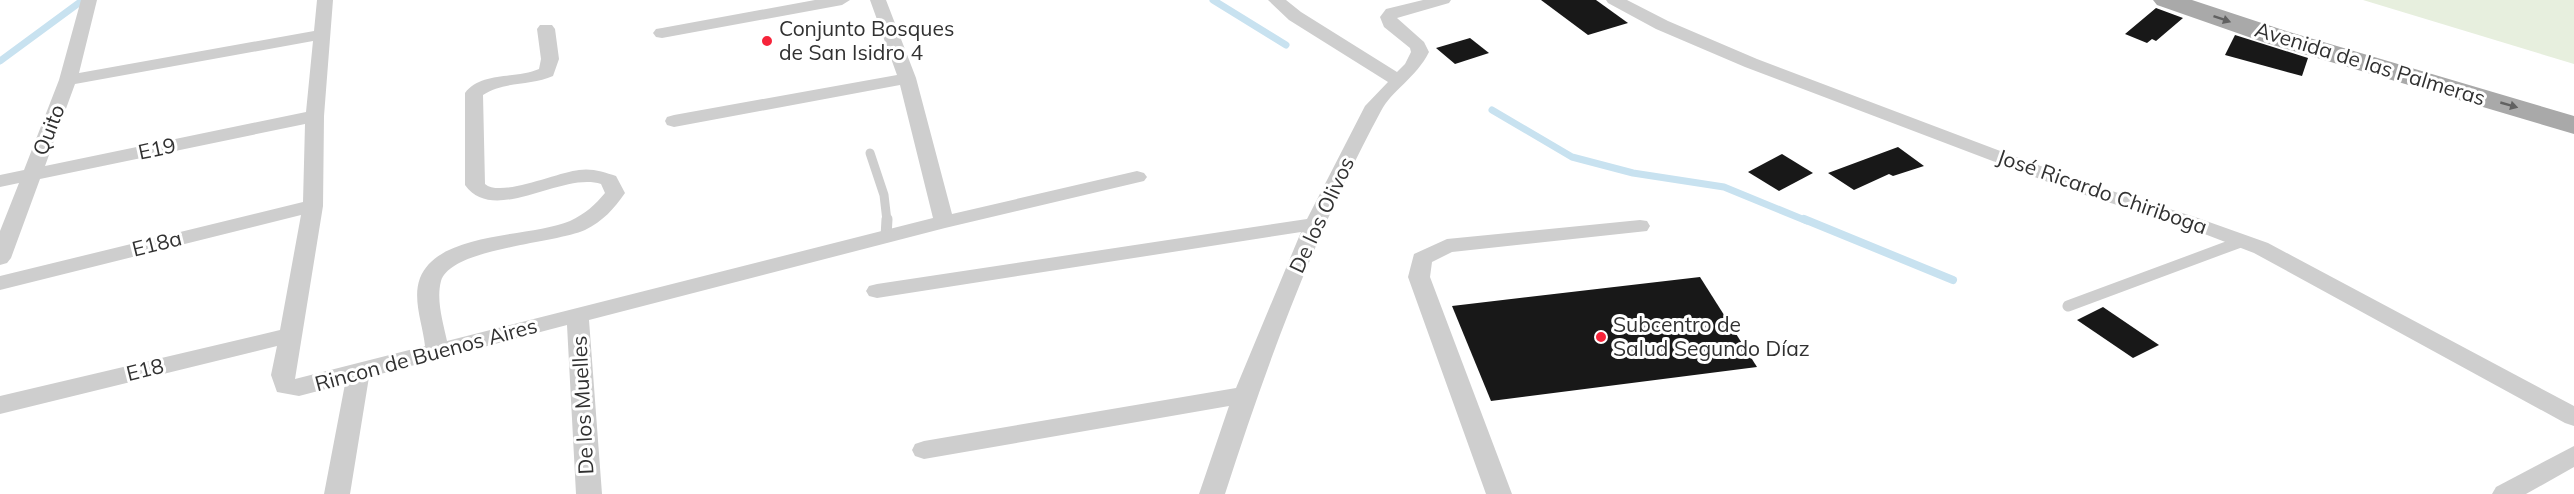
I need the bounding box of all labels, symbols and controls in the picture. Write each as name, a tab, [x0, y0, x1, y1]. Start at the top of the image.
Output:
one-way arrow	[2213, 14, 2231, 24]
place label: Conjunto Bosques de San Isidro 4	[779, 15, 954, 65]
street label: Avenida de las Palmeras	[2252, 16, 2489, 110]
marker: Conjunto Bosques de San Isidro 4	[760, 34, 774, 48]
street label: Quito	[27, 100, 70, 159]
one-way arrow	[2500, 101, 2518, 110]
street label: E19	[136, 131, 178, 165]
street label: José Ricardo Chiriboga	[1994, 143, 2211, 239]
street label: De los Olivos	[1283, 152, 1359, 277]
street label: E18a	[129, 224, 184, 262]
place label: Subcentro de Salud Segundo Díaz	[1613, 311, 1810, 361]
street label: Rincon de Buenos Aires	[312, 312, 540, 396]
marker: Subcentro de Salud Segundo Díaz	[1594, 330, 1608, 344]
street label: De los Muelles	[565, 335, 599, 475]
street label: E18	[123, 352, 166, 386]

